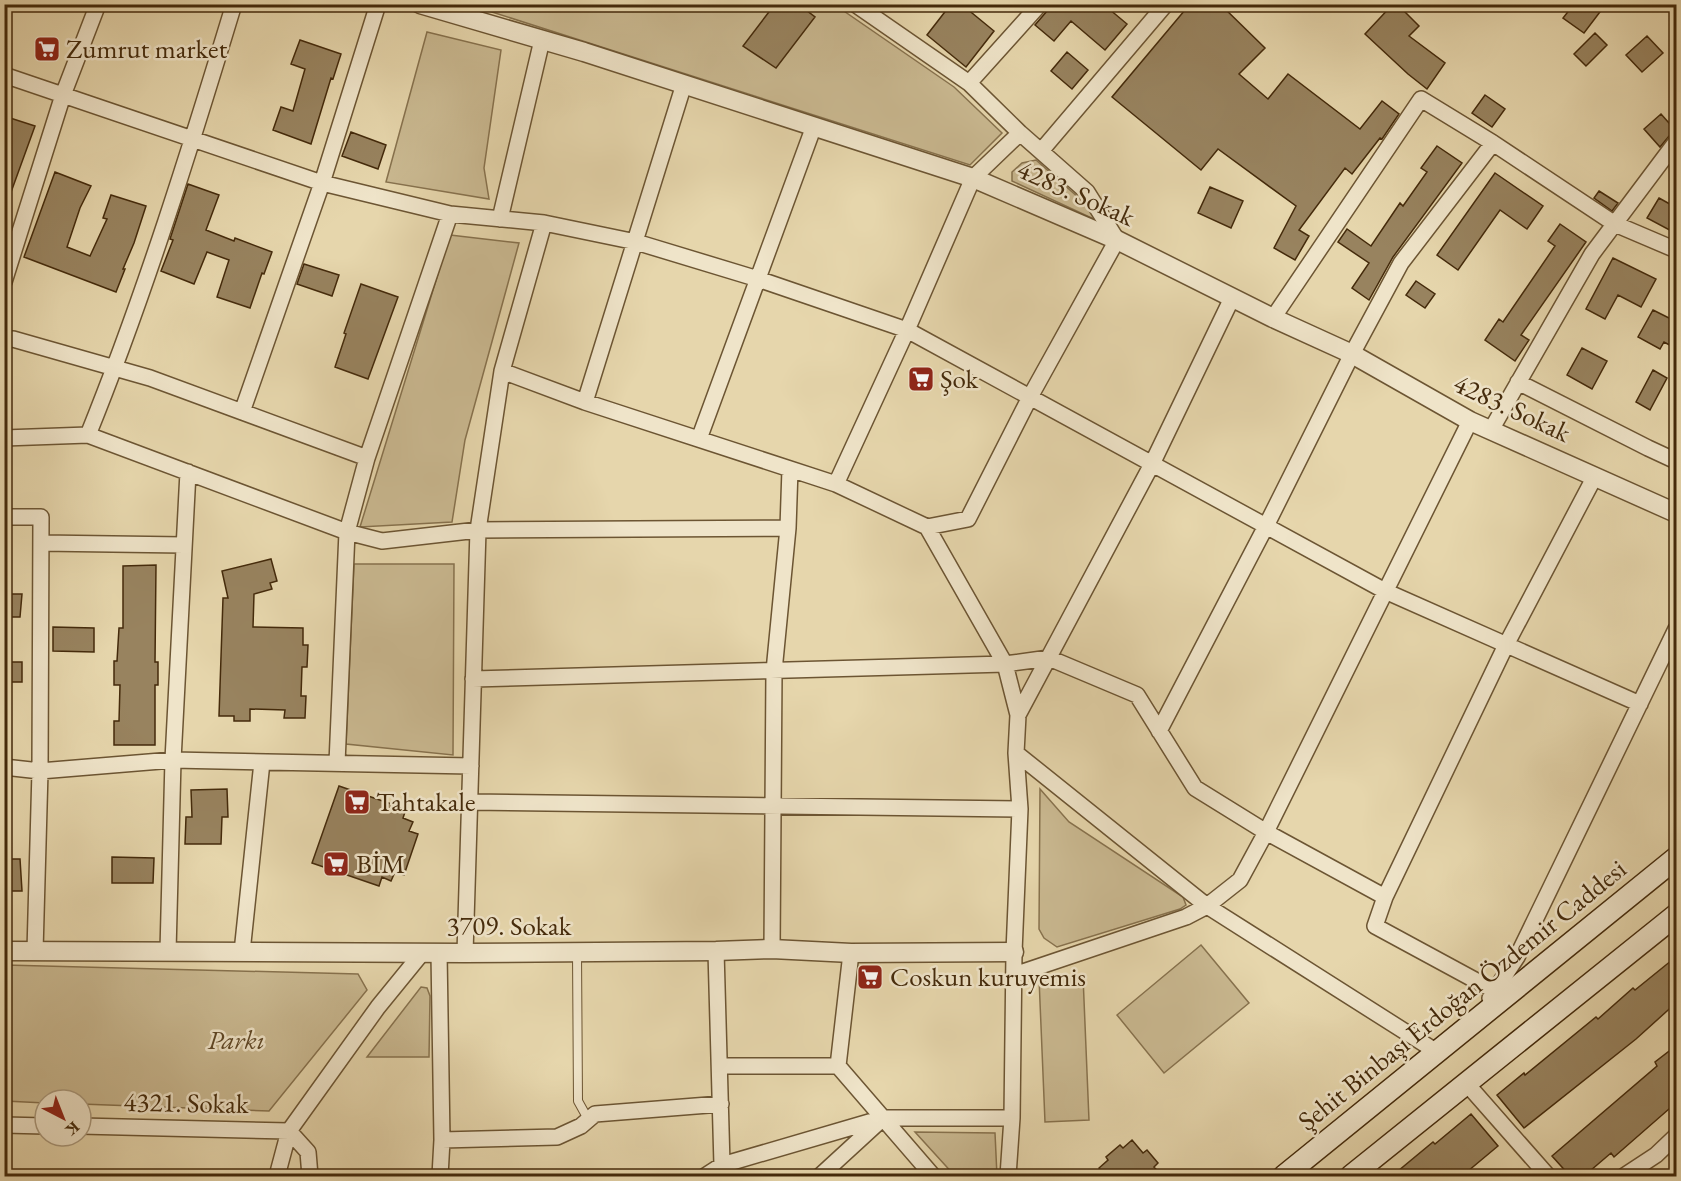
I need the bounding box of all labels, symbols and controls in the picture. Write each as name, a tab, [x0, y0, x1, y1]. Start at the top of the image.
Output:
place label: Zumrut market	[66, 31, 228, 66]
supermarket icon: Zumrut market	[32, 34, 62, 64]
street label: 4283. Sokak	[1012, 151, 1141, 234]
place label: Şok	[940, 361, 979, 396]
supermarket icon: Şok	[906, 364, 936, 394]
street label: 4283. Sokak	[1448, 365, 1577, 450]
place label: Tahtakale	[376, 784, 476, 819]
supermarket icon: Tahtakale	[342, 787, 372, 817]
place label: BİM	[356, 846, 405, 881]
supermarket icon: BİM	[321, 849, 351, 879]
street label: Şehit Binbaşı Erdoğan Özdemir Caddesi	[1290, 851, 1633, 1138]
street label: 3709. Sokak	[446, 908, 572, 943]
place label: Coskun kuruyemis	[890, 959, 1086, 994]
supermarket icon: Coskun kuruyemis	[855, 962, 885, 992]
park label: Parkı	[207, 1022, 265, 1057]
street label: 4321. Sokak	[123, 1084, 249, 1121]
north arrow	[33, 1088, 93, 1148]
text: K	[61, 1117, 84, 1141]

